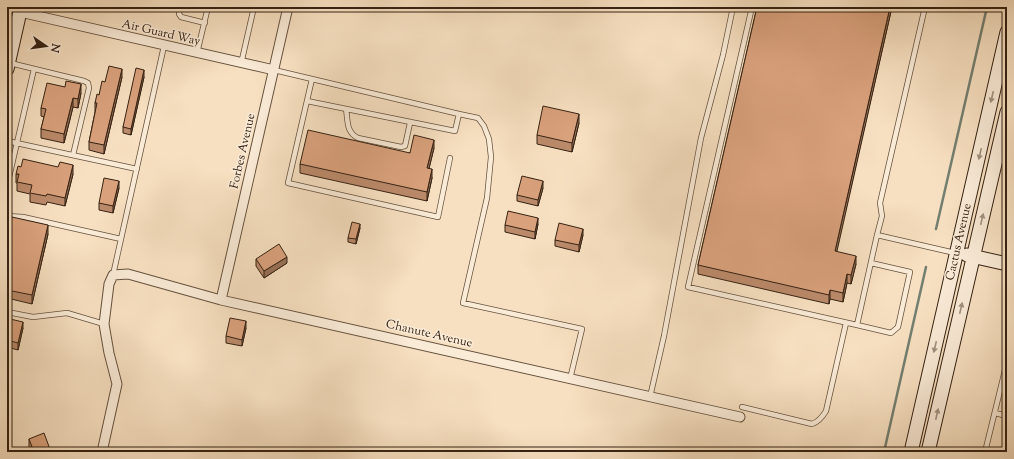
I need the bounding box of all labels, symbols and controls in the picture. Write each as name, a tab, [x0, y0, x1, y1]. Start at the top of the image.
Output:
street label: Air Guard Way	[120, 15, 202, 51]
north arrow	[26, 26, 66, 66]
text: N	[46, 41, 64, 54]
one-way arrow	[989, 91, 995, 103]
street label: Forbes Avenue	[226, 111, 261, 191]
one-way arrow	[976, 147, 982, 160]
street label: Cactus Avenue	[941, 201, 977, 282]
one-way arrow	[980, 213, 986, 225]
one-way arrow	[959, 302, 965, 314]
street label: Chanute Avenue	[384, 315, 475, 353]
one-way arrow	[932, 341, 938, 353]
one-way arrow	[934, 408, 940, 420]

